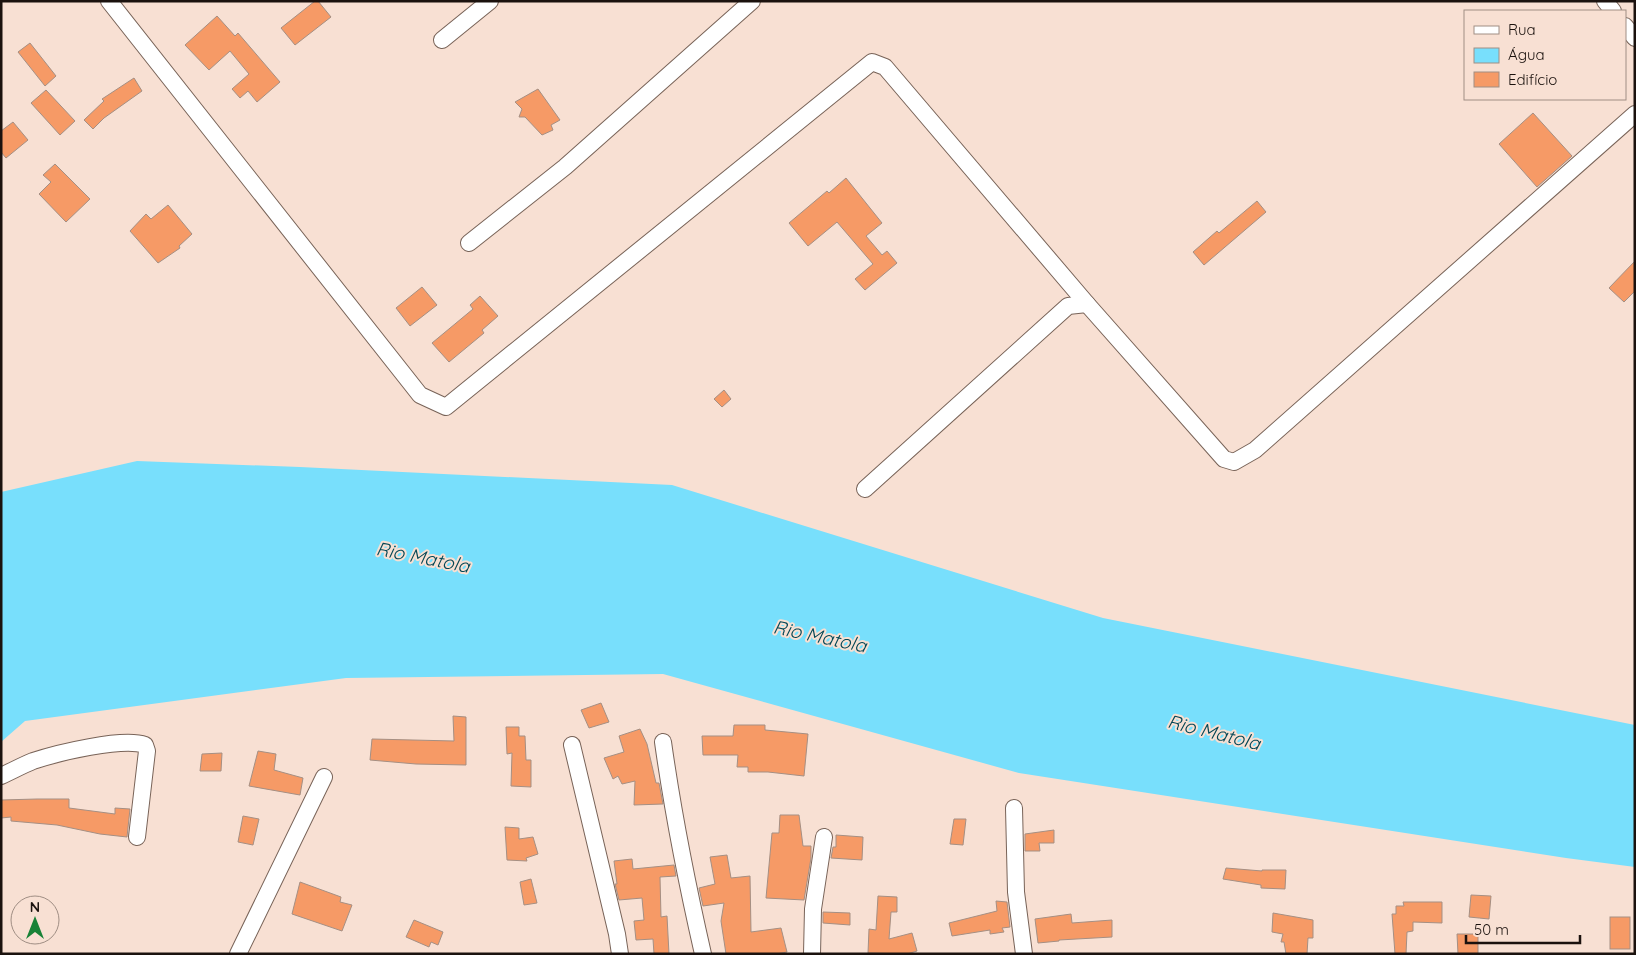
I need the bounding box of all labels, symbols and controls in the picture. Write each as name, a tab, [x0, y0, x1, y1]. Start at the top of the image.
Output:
legend	[1464, 10, 1626, 100]
text: Rua	[1508, 20, 1536, 39]
text: Água	[1508, 45, 1545, 64]
text: Edifício	[1508, 70, 1557, 89]
water label: Rio Matola	[374, 536, 473, 578]
water label: Rio Matola	[771, 614, 870, 658]
water label: Rio Matola	[1165, 709, 1264, 755]
north arrow	[10, 895, 60, 945]
text: N	[30, 898, 40, 916]
scale bar	[1466, 912, 1580, 944]
text: 50 m	[1474, 920, 1509, 939]

